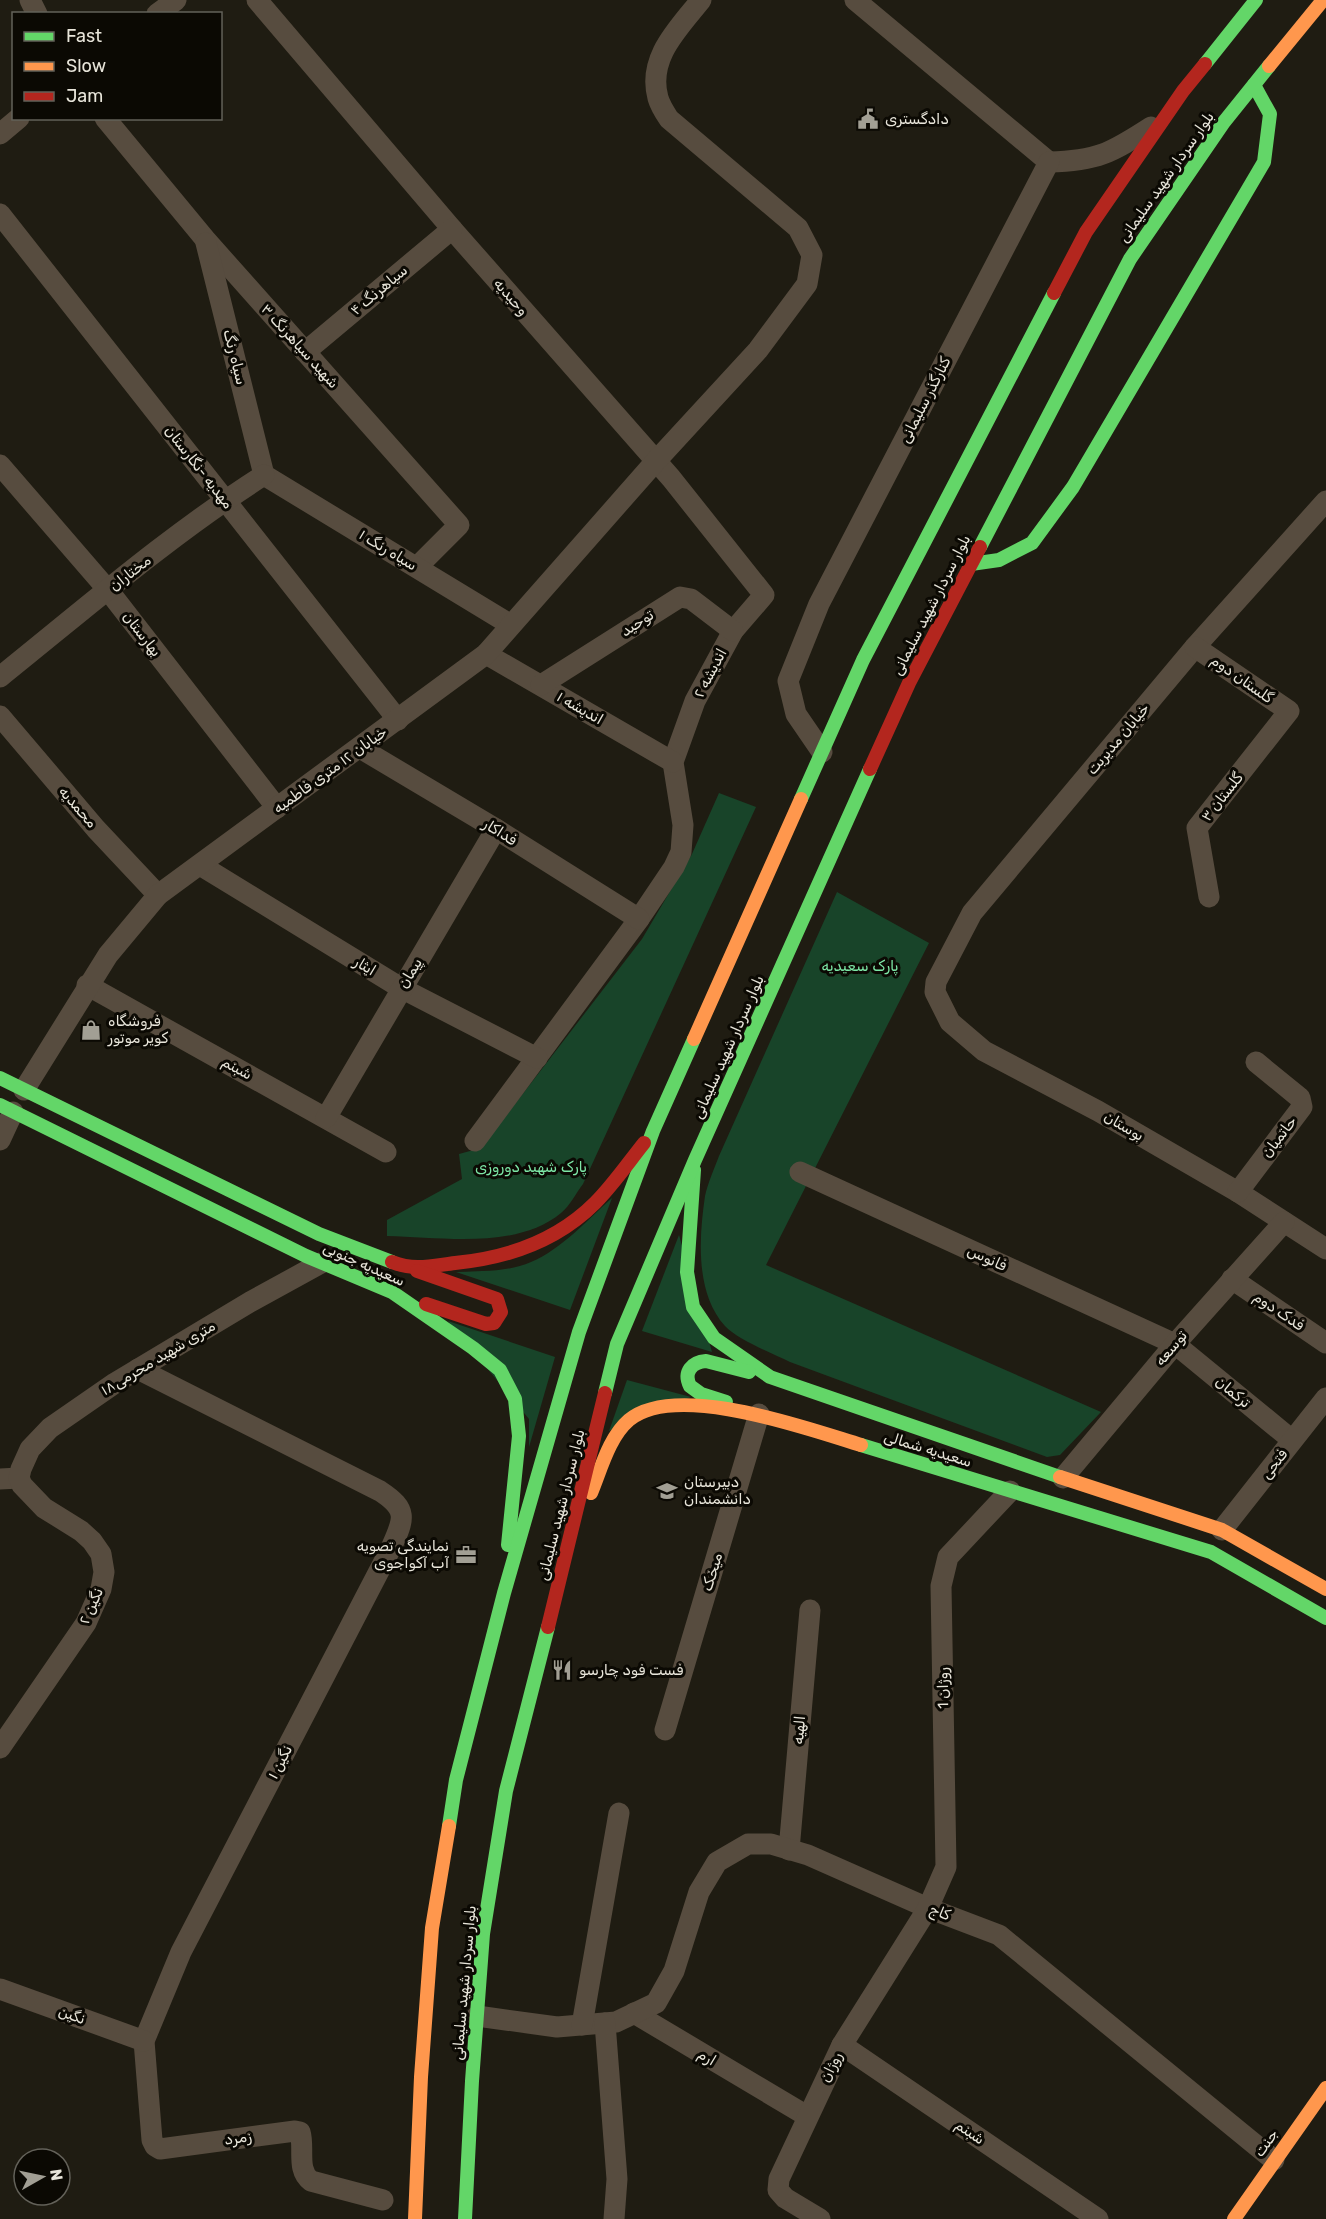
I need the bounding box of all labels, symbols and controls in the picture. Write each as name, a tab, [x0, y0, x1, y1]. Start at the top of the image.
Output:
legend	[12, 12, 222, 120]
text: Fast	[66, 25, 102, 47]
text: Slow	[66, 55, 106, 77]
text: Jam	[66, 85, 103, 107]
public building icon: دادگستری	[856, 107, 880, 131]
street label: بلوار سردار شهید سلیمانی	[1114, 108, 1218, 246]
place label: دادگستری	[885, 110, 949, 128]
street label: سیاهرنگ ۴	[347, 261, 411, 319]
street label: وحیدیه	[489, 275, 532, 320]
street label: شهید سیاهرنگ ۳	[257, 300, 343, 392]
street label: سیاه رنگ	[219, 327, 251, 387]
street label: کنارگذر سلیمانی	[896, 354, 955, 446]
street label: مهدیه -نگارستان	[161, 422, 237, 512]
street label: سیاه رنگ ۱	[356, 526, 420, 574]
street label: بلوار سردار شهید سلیمانی	[888, 532, 974, 678]
street label: مختاران	[106, 551, 154, 595]
street label: توحید	[617, 606, 657, 640]
street label: بهارستان	[119, 608, 165, 660]
street label: اندیشه ۲	[690, 645, 730, 701]
street label: گلستان دوم	[1207, 651, 1277, 708]
street label: اندیشه ۱	[554, 688, 606, 728]
street label: خیابان مدیریت	[1083, 700, 1153, 778]
street label: خیابان ۱۲ متری فاطمیه	[270, 723, 390, 817]
street label: گلستان ۳	[1197, 769, 1247, 825]
street label: محمدیه	[55, 783, 101, 831]
street label: فداکار	[479, 814, 520, 849]
street label: ایثار	[350, 952, 379, 979]
street label: پیمان	[394, 955, 427, 992]
park label: پارک سعیدیه	[821, 957, 899, 976]
street label: بلوار سردار شهید سلیمانی	[688, 972, 768, 1122]
place label: فروشگاه کویر موتور	[107, 1012, 169, 1047]
shop icon: فروشگاه کویر موتور	[79, 1018, 103, 1042]
street label: شبنم	[218, 1052, 255, 1084]
street label: بوستان	[1101, 1107, 1147, 1145]
street label: حاتمیان	[1258, 1113, 1300, 1161]
park label: پارک شهید دوروزی	[475, 1158, 587, 1177]
street label: سعیدیه جنوبی	[320, 1238, 408, 1290]
street label: فانوس	[964, 1241, 1010, 1275]
street label: فدک دوم	[1250, 1288, 1308, 1335]
street label: ۱۸متری شهید محرمی	[98, 1317, 218, 1399]
street label: توسعه	[1151, 1327, 1191, 1369]
street label: ترکمان	[1212, 1372, 1254, 1412]
street label: بلوار سردار شهید سلیمانی	[533, 1427, 589, 1583]
street label: سعیدیه شمالی	[882, 1427, 974, 1471]
street label: فتحی	[1257, 1445, 1291, 1483]
place label: دبیرستان دانشمندان	[684, 1473, 751, 1508]
school or university icon: دبیرستان دانشمندان	[655, 1479, 679, 1503]
place label: نمایندگی تصویه آب آکواجوی	[357, 1537, 450, 1572]
office icon: نمایندگی تصویه آب آکواجوی	[454, 1543, 478, 1567]
street label: میخک	[698, 1551, 726, 1593]
street label: نگین ۲	[75, 1585, 107, 1627]
restaurant icon: فست فود چارسو	[550, 1658, 574, 1682]
place label: فست فود چارسو	[579, 1661, 683, 1679]
street label: روژان 1	[934, 1667, 953, 1709]
street label: الهیه	[789, 1715, 809, 1745]
street label: نگین ۱	[264, 1742, 296, 1782]
street label: کاج	[926, 1900, 953, 1926]
street label: بلوار سردار شهید سلیمانی	[448, 1905, 480, 2061]
street label: نگین	[56, 2002, 88, 2028]
street label: ارم	[694, 2045, 719, 2070]
street label: روژان	[816, 2049, 847, 2086]
street label: شبنم	[951, 2116, 988, 2149]
street label: جنت	[1250, 2126, 1282, 2160]
street label: زمرد	[223, 2127, 253, 2149]
north arrow	[12, 2147, 72, 2207]
text: N	[46, 2168, 67, 2182]

